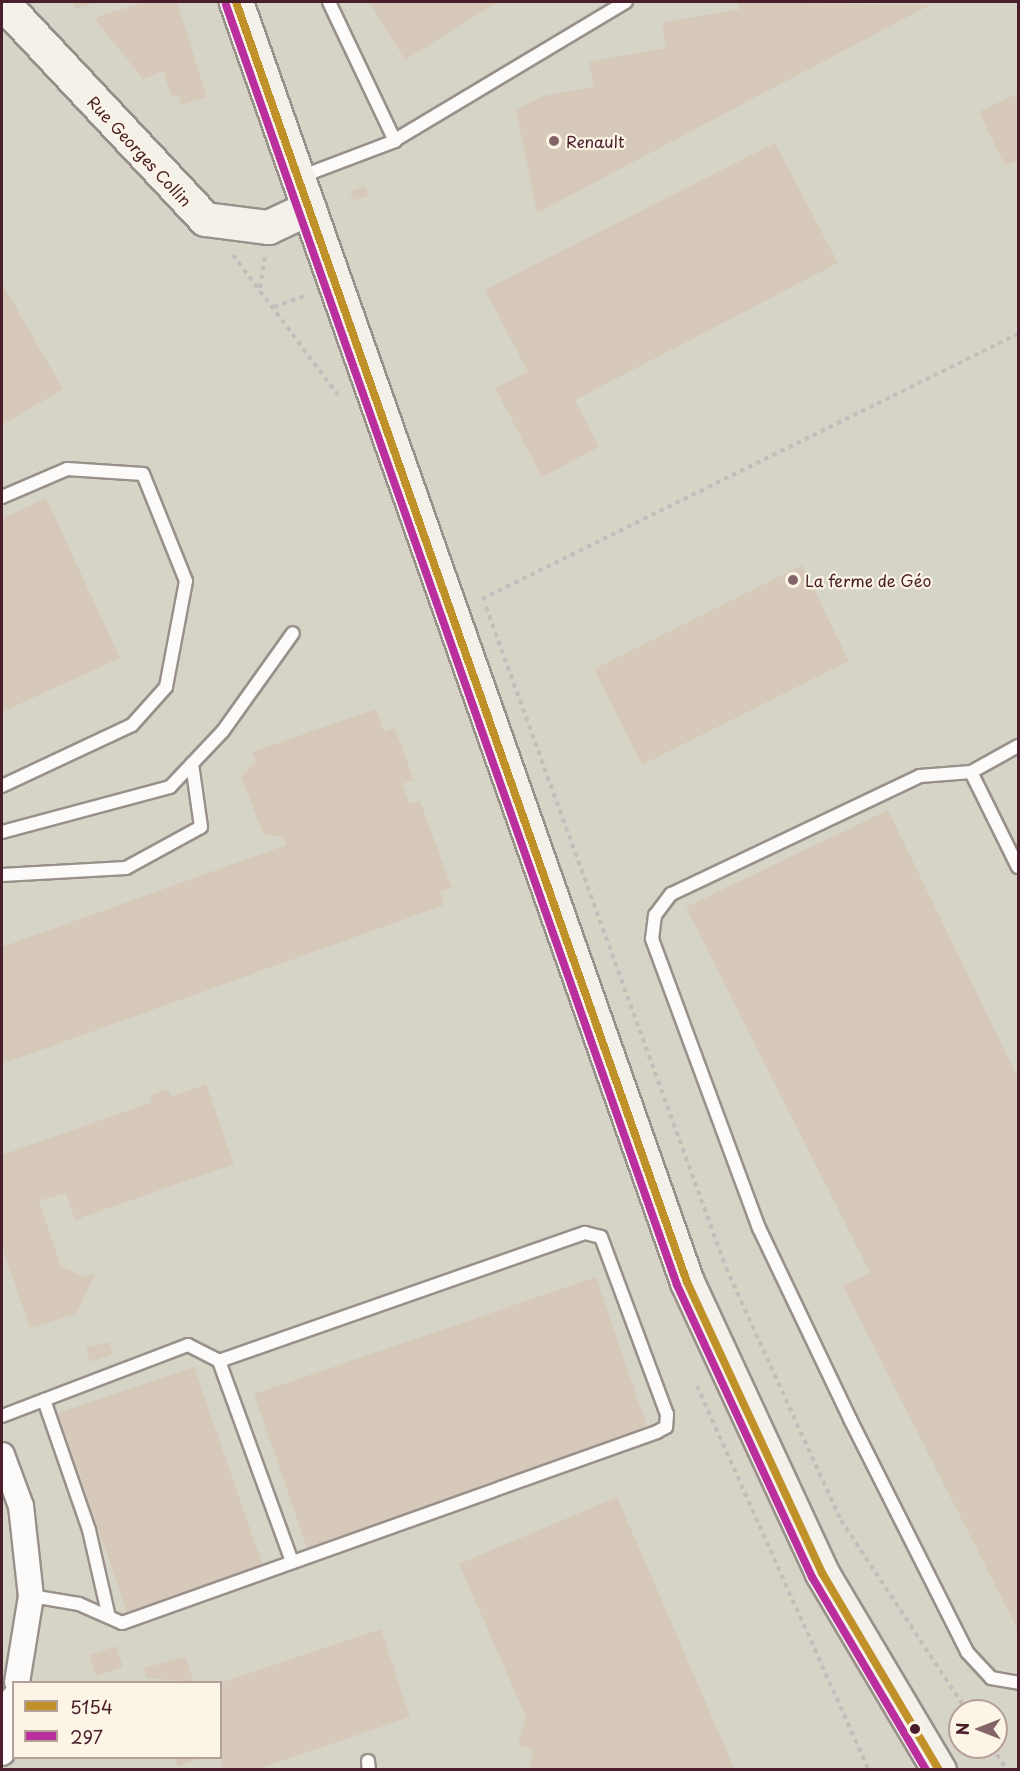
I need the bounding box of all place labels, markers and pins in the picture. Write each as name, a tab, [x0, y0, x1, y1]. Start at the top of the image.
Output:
place label: Renault	[566, 131, 624, 151]
marker: Renault	[547, 134, 561, 148]
place label: La ferme de Géo	[805, 570, 934, 590]
marker: La ferme de Géo	[786, 573, 800, 587]
unlabelled marker	[909, 1723, 921, 1735]

